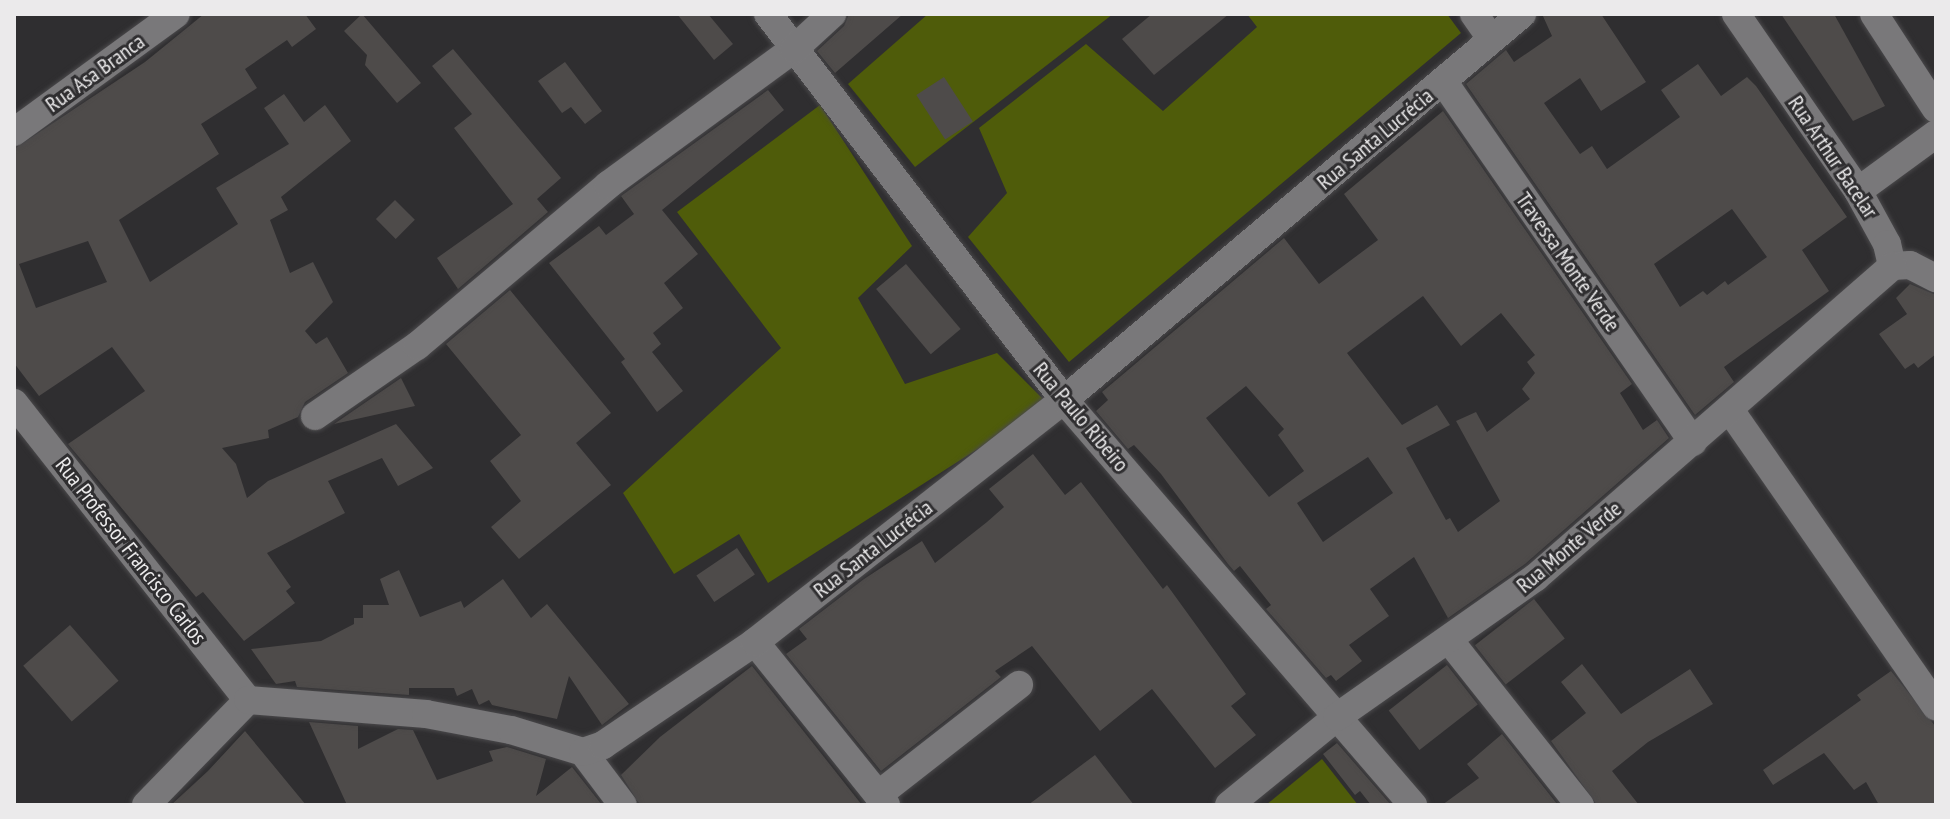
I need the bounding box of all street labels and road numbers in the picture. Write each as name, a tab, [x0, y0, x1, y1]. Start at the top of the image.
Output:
street label: Rua Asa Branca	[40, 28, 150, 118]
street label: Rua Santa Lucrécia	[1312, 83, 1438, 195]
street label: Rua Arthur Bacelar	[1782, 91, 1884, 223]
street label: Travessa Monte Verde	[1510, 187, 1626, 337]
street label: Rua Paulo Ribeiro	[1028, 357, 1134, 477]
street label: Rua Professor Francisco Carlos	[50, 452, 212, 650]
street label: Rua Santa Lucrécia	[808, 494, 938, 604]
street label: Rua Monte Verde	[1511, 495, 1627, 599]

